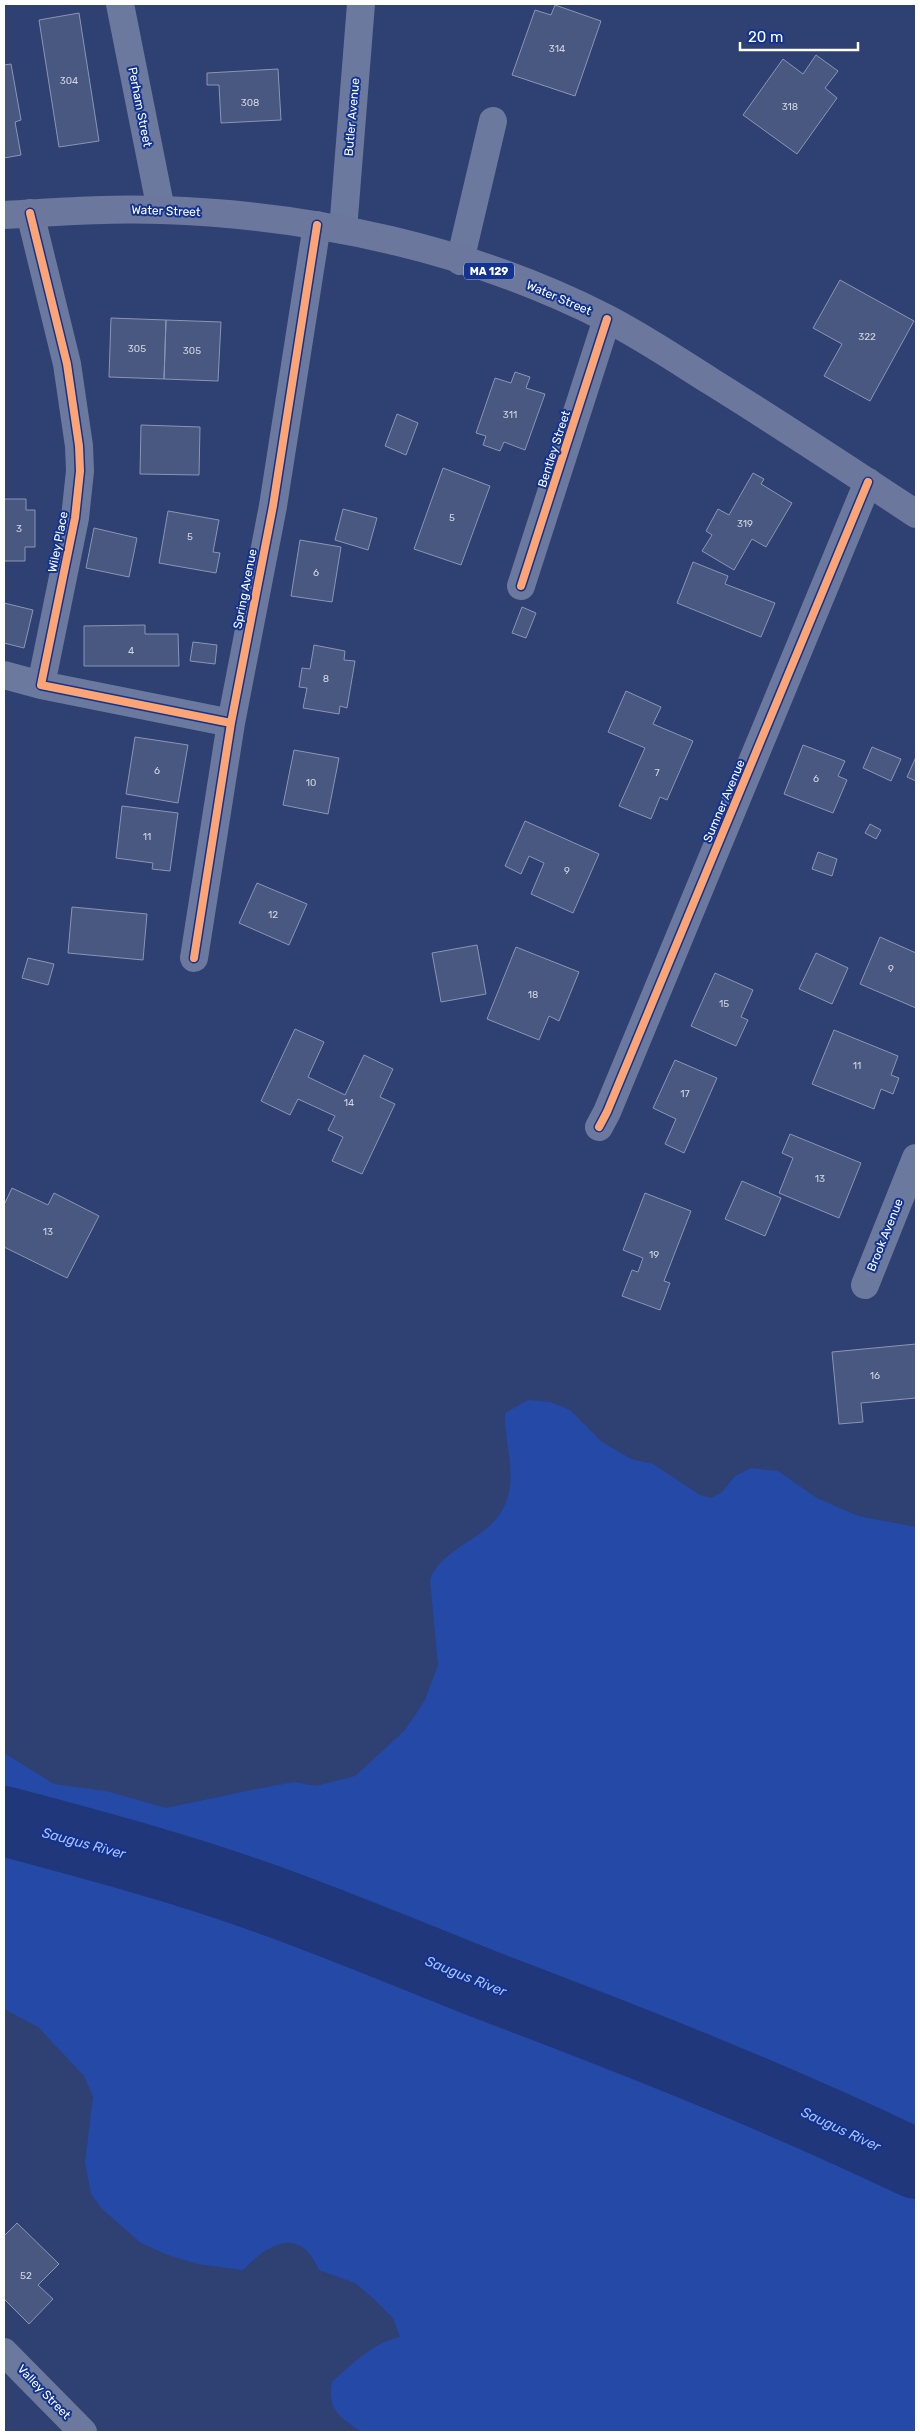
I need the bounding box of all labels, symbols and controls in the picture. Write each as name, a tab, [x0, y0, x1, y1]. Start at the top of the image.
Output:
scale bar	[740, 20, 858, 52]
text: 20 m	[748, 28, 783, 46]
house number: 314	[549, 43, 565, 55]
street label: Perham Street	[125, 66, 155, 148]
house number: 304	[60, 75, 78, 87]
street label: Butler Avenue	[342, 77, 362, 157]
house number: 308	[241, 97, 259, 109]
house number: 318	[782, 101, 798, 113]
street label: Water Street	[131, 203, 201, 219]
road number: MA 129	[464, 262, 514, 280]
street label: Water Street	[524, 278, 594, 318]
house number: 322	[858, 331, 876, 343]
house number: 305	[128, 343, 146, 355]
house number: 305	[183, 345, 201, 357]
house number: 311	[503, 409, 517, 421]
street label: Bentley Street	[535, 409, 573, 489]
street label: Wiley Place	[45, 510, 71, 574]
house number: 5	[449, 512, 455, 524]
house number: 319	[737, 518, 753, 530]
house number: 3	[16, 523, 22, 535]
house number: 5	[187, 531, 193, 543]
street label: Spring Avenue	[230, 548, 260, 630]
house number: 6	[313, 567, 319, 579]
house number: 4	[128, 645, 134, 657]
house number: 8	[323, 673, 329, 685]
street label: Sumner Avenue	[700, 757, 748, 844]
house number: 6	[154, 765, 160, 777]
house number: 7	[654, 767, 660, 779]
house number: 6	[813, 773, 819, 785]
house number: 10	[306, 777, 316, 789]
house number: 11	[143, 831, 151, 843]
house number: 9	[564, 865, 570, 877]
house number: 12	[268, 909, 278, 921]
house number: 9	[888, 963, 894, 975]
house number: 18	[528, 989, 538, 1001]
house number: 15	[719, 998, 729, 1010]
house number: 11	[853, 1060, 861, 1072]
house number: 17	[680, 1088, 690, 1100]
house number: 14	[344, 1097, 354, 1109]
house number: 13	[815, 1173, 825, 1185]
street label: Brook Avenue	[864, 1196, 906, 1273]
house number: 13	[43, 1226, 53, 1238]
house number: 19	[649, 1249, 659, 1261]
house number: 16	[870, 1370, 880, 1382]
water label: Saugus River	[40, 1824, 128, 1863]
water label: Saugus River	[423, 1952, 509, 2001]
water label: Saugus River	[798, 2104, 884, 2156]
house number: 52	[20, 2270, 32, 2282]
street label: Valley Street	[15, 2362, 74, 2422]

